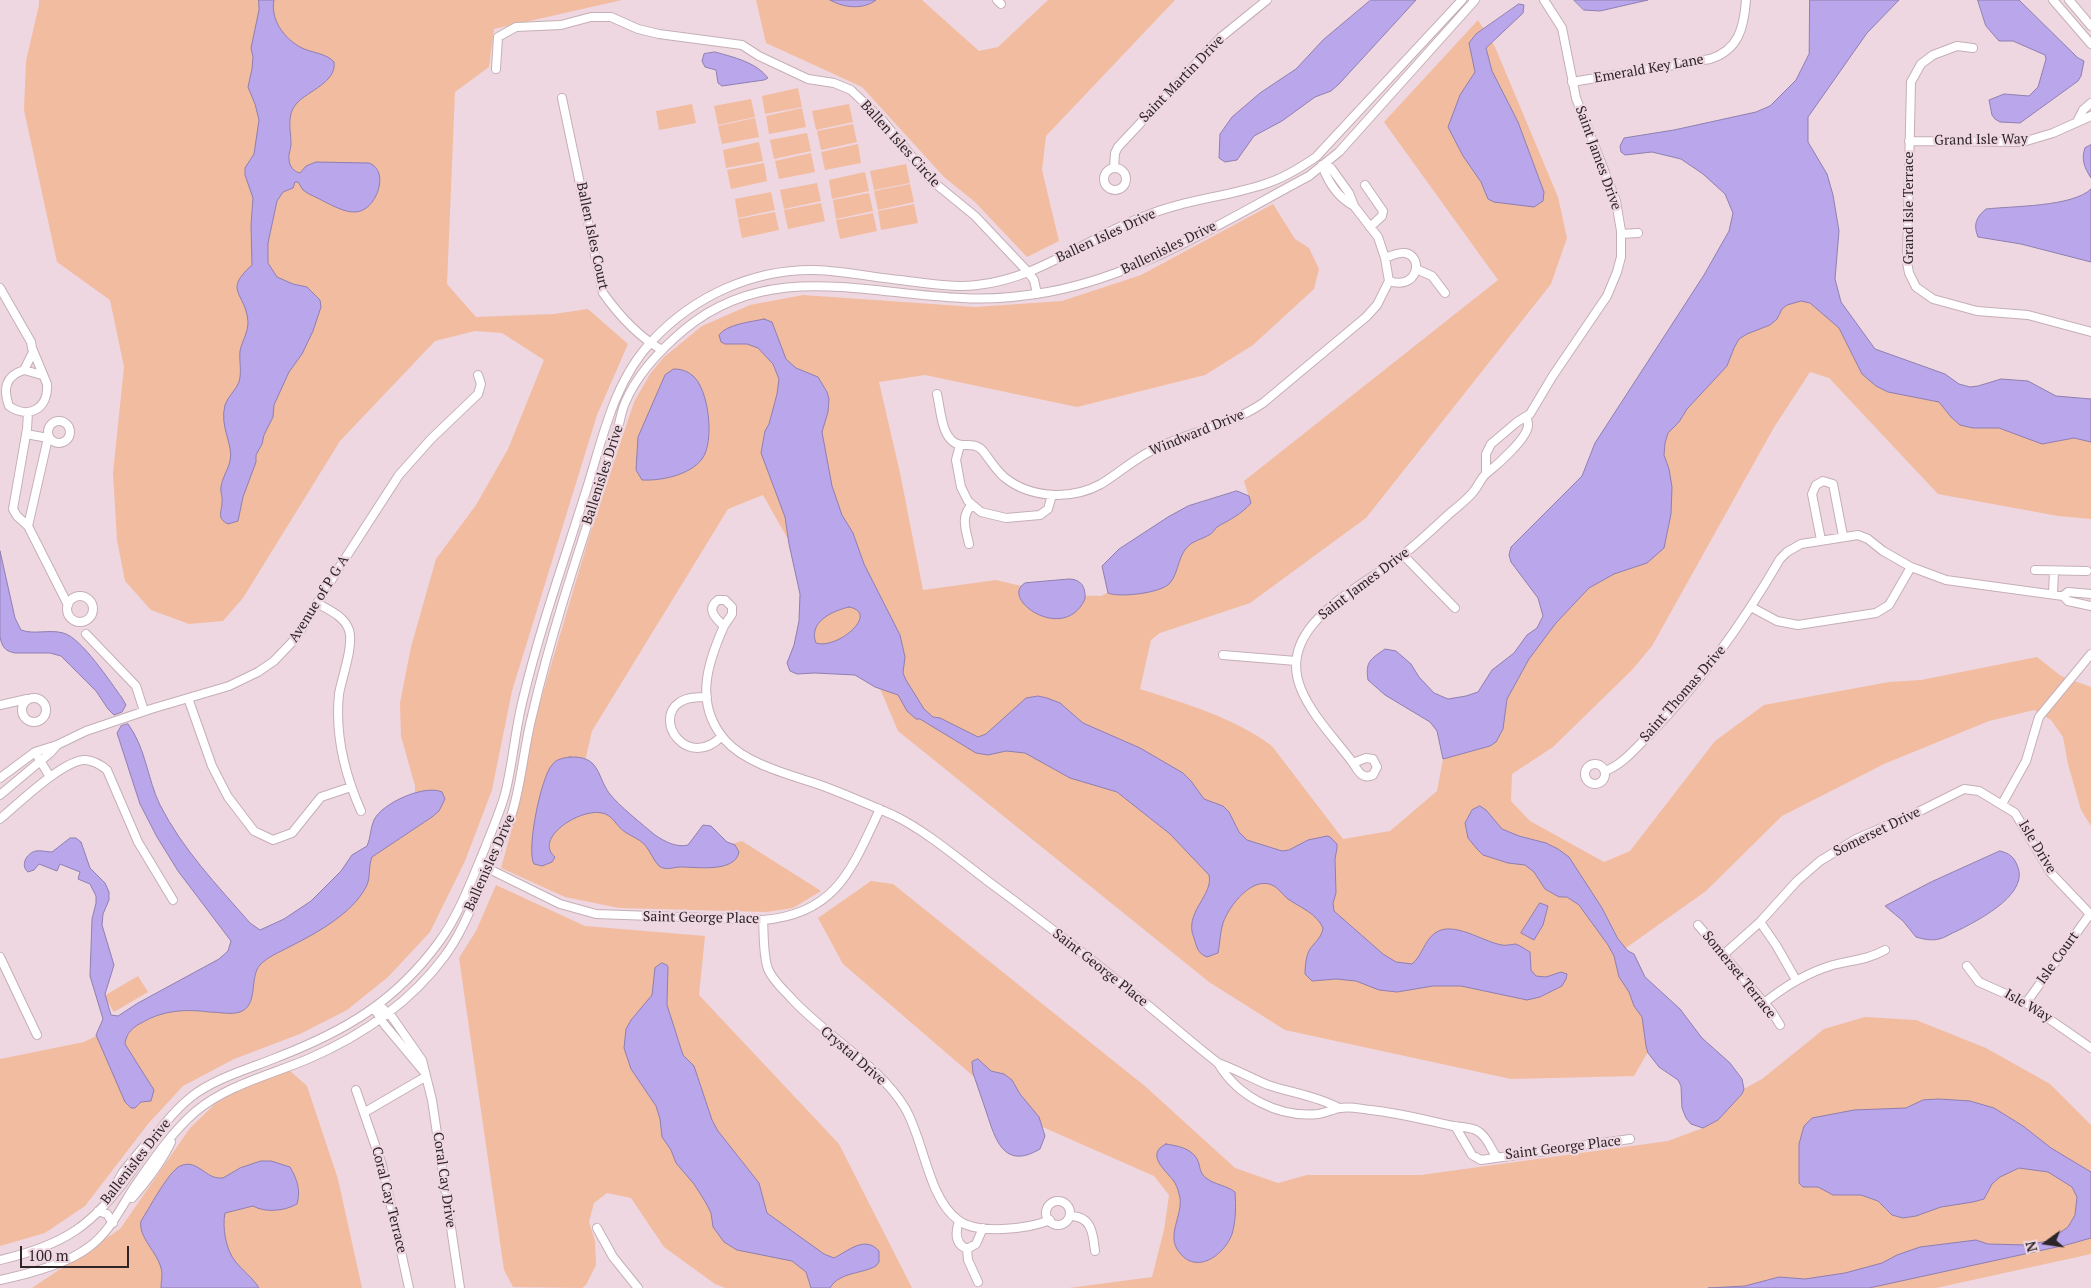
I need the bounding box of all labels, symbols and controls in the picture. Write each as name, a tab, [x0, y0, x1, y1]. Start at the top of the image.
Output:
street label: Saint Martin Drive	[1136, 32, 1228, 126]
street label: Emerald Key Lane	[1593, 51, 1705, 87]
street label: Ballen Isles Circle	[857, 97, 943, 191]
street label: Saint James Drive	[1571, 104, 1625, 212]
street label: Grand Isle Way	[1934, 131, 2028, 149]
street label: Grand Isle Terrace	[1901, 151, 1917, 265]
street label: Ballen Isles Court	[572, 181, 612, 291]
street label: Ballen Isles Drive	[1054, 206, 1158, 266]
street label: Ballenisles Drive	[1119, 218, 1219, 278]
street label: Windward Drive	[1147, 406, 1247, 460]
street label: Ballenisles Drive	[579, 423, 627, 527]
street label: Saint James Drive	[1315, 544, 1413, 624]
street label: Avenue of P G A	[286, 552, 352, 646]
street label: Saint Thomas Drive	[1637, 642, 1729, 746]
street label: Somerset Drive	[1831, 804, 1923, 860]
street label: Ballenisles Drive	[461, 812, 519, 914]
street label: Isle Drive	[2015, 817, 2059, 877]
street label: Saint George Place	[643, 909, 759, 927]
street label: Saint George Place	[1049, 926, 1151, 1010]
street label: Somerset Terrace	[1699, 928, 1779, 1022]
street label: Isle Court	[2033, 929, 2083, 987]
street label: Isle Way	[2001, 986, 2055, 1026]
street label: Crystal Drive	[817, 1023, 889, 1089]
street label: Ballenisles Drive	[97, 1116, 175, 1208]
street label: Coral Cay Drive	[429, 1131, 459, 1229]
street label: Saint George Place	[1504, 1133, 1622, 1163]
street label: Coral Cay Terrace	[368, 1145, 410, 1255]
north arrow	[2021, 1218, 2071, 1268]
scale bar	[22, 1236, 131, 1268]
text: N	[2020, 1239, 2041, 1254]
text: 100 m	[28, 1245, 69, 1265]

